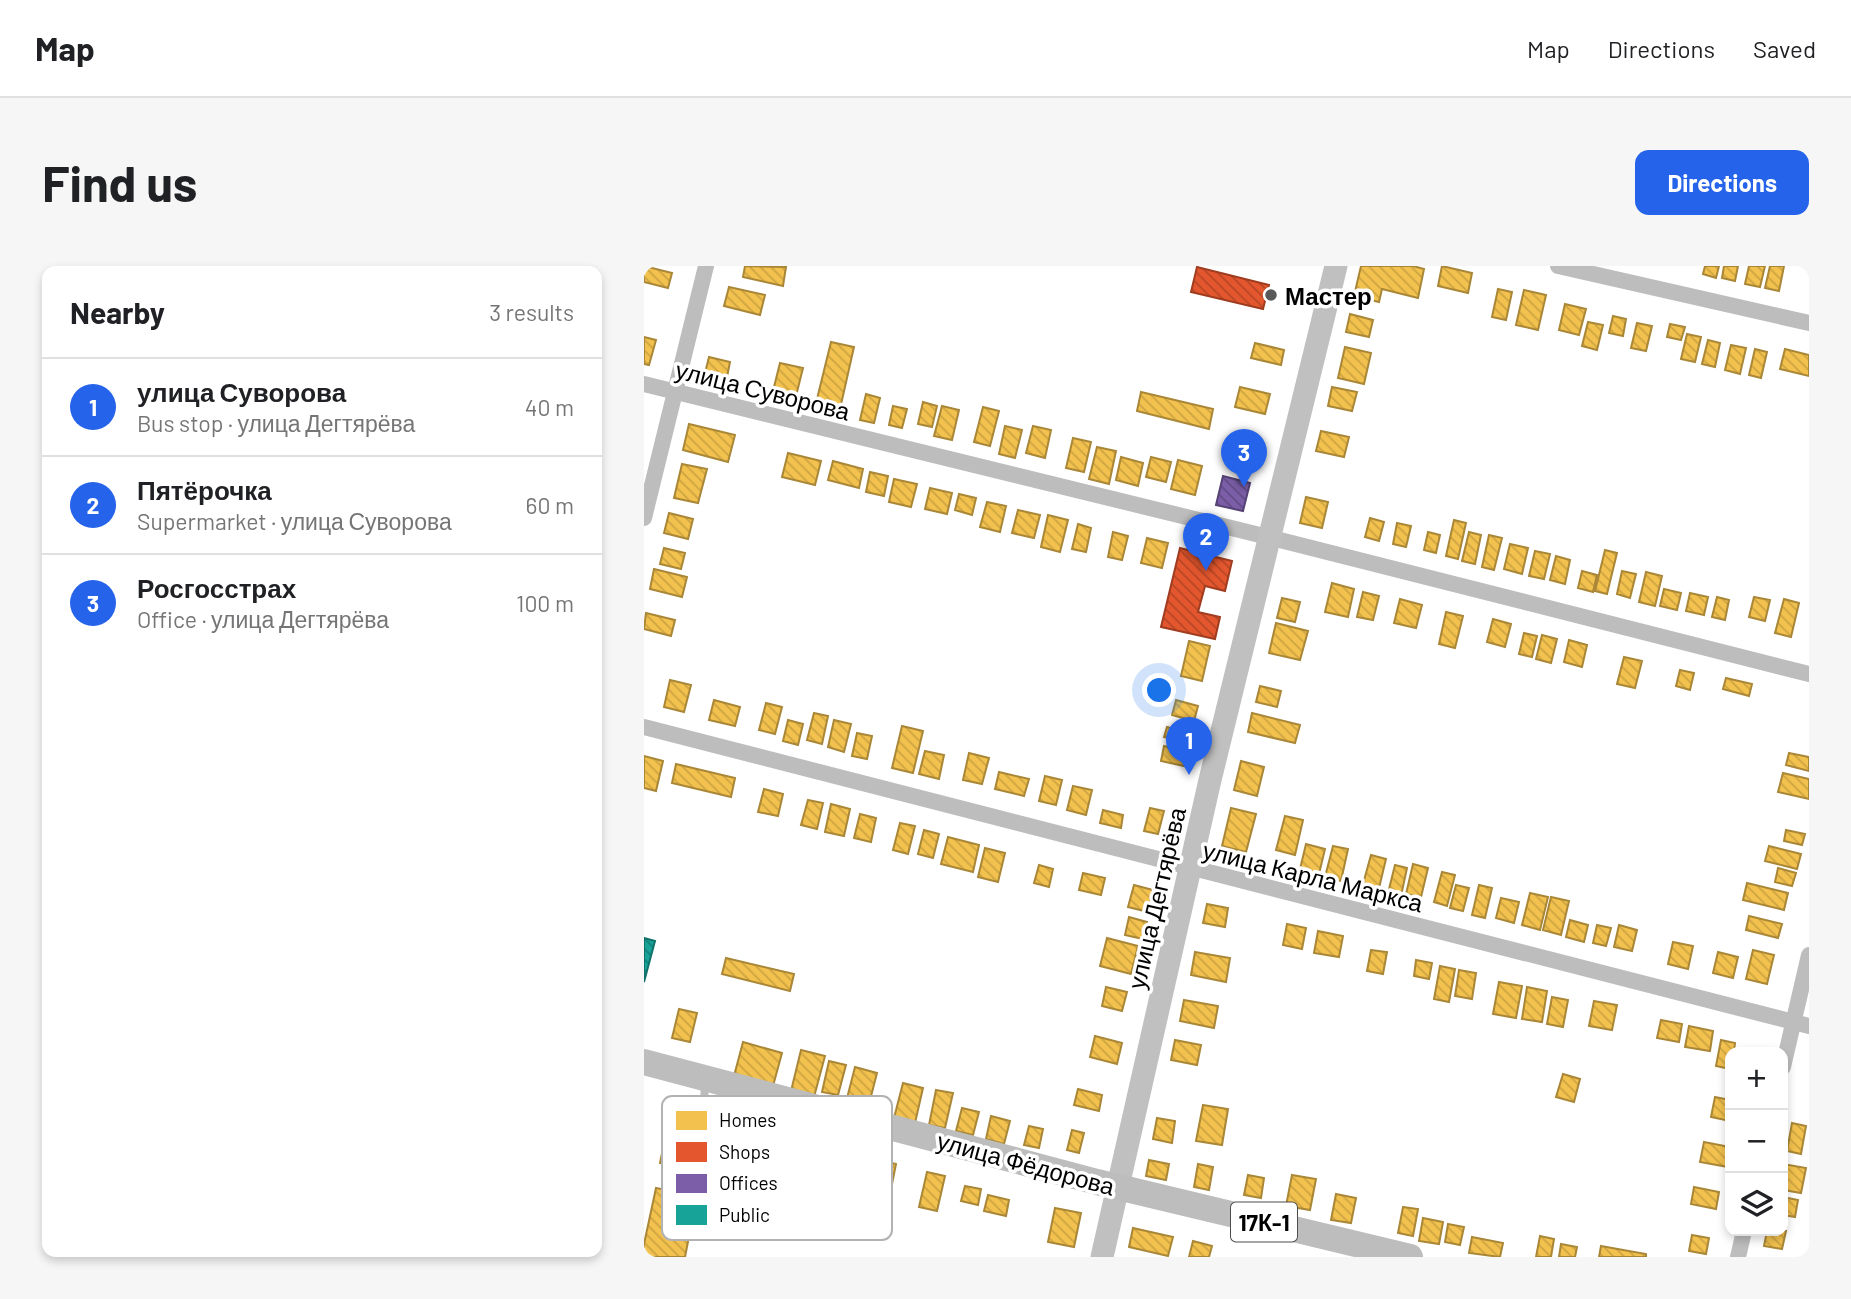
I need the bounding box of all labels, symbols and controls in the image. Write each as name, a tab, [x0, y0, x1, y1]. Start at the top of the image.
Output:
text: Map	[35, 28, 95, 68]
text: Map	[1527, 34, 1570, 63]
text: Directions	[1608, 34, 1715, 63]
text: Saved	[1753, 34, 1816, 63]
button: Directions	[1635, 150, 1809, 215]
text: Find us	[42, 153, 197, 212]
place label: Мастер	[1285, 281, 1372, 310]
marker: Мастер	[1263, 287, 1279, 303]
text: Nearby	[70, 294, 165, 330]
text: 3 results	[489, 298, 574, 326]
street label: улица Суворова	[673, 354, 854, 426]
text: улица Суворова	[137, 376, 346, 407]
text: 1	[89, 393, 97, 421]
text: 40 m	[525, 393, 574, 421]
text: Bus stop · улица Дегтярёва	[137, 409, 415, 437]
pin: 3	[1221, 429, 1267, 487]
text: Пятёрочка	[137, 474, 272, 505]
text: 2	[87, 491, 99, 519]
text: 60 m	[526, 491, 574, 519]
text: Supermarket · улица Суворова	[137, 507, 452, 535]
pin: 2	[1183, 513, 1229, 571]
text: Росгосстрах	[137, 572, 296, 603]
text: 3	[87, 589, 99, 617]
text: 100 m	[516, 589, 574, 617]
text: Office · улица Дегтярёва	[137, 605, 389, 633]
your location	[1142, 673, 1176, 707]
pin: 1	[1166, 717, 1212, 775]
street label: улица Дегтярёва	[1121, 804, 1191, 992]
street label: улица Карла Маркса	[1200, 835, 1427, 918]
map controls	[1725, 1047, 1788, 1236]
button: +	[1725, 1047, 1788, 1110]
legend	[662, 1096, 892, 1240]
text: Homes	[719, 1108, 776, 1131]
button: −	[1725, 1110, 1788, 1173]
street label: улица Фёдорова	[934, 1125, 1118, 1201]
text: Shops	[719, 1140, 770, 1163]
text: Offices	[719, 1171, 778, 1194]
button: layers	[1725, 1173, 1788, 1236]
text: Public	[719, 1203, 770, 1226]
road number: 17К-1	[1231, 1203, 1297, 1242]

